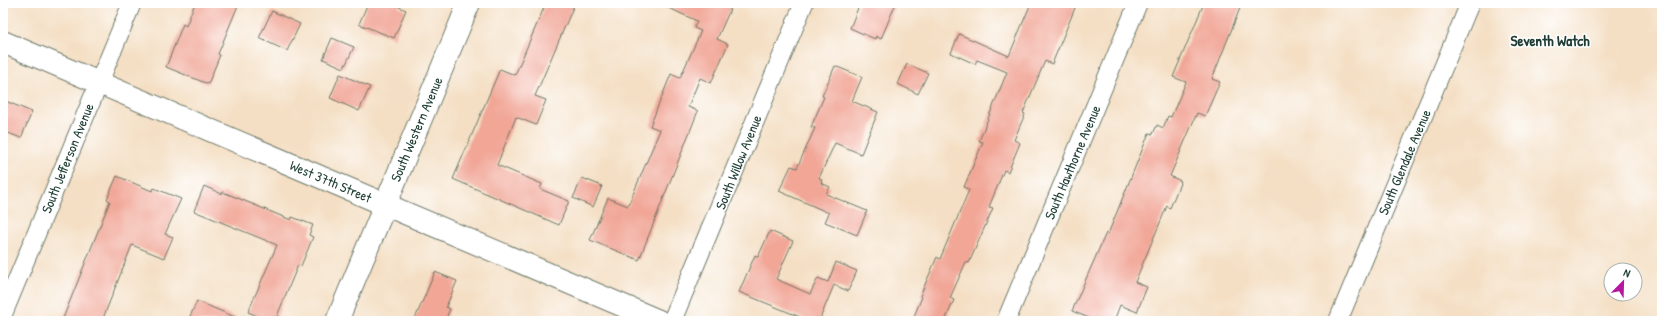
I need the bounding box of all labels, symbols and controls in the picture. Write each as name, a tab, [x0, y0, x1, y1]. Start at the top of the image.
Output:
district label: Seventh Watch	[1511, 30, 1590, 51]
street label: South Western Avenue	[385, 73, 447, 184]
street label: South Jefferson Avenue	[36, 100, 98, 216]
street label: South Hawthorne Avenue	[1039, 102, 1105, 222]
street label: South Glendale Avenue	[1373, 106, 1435, 218]
street label: South Willow Avenue	[710, 112, 766, 212]
street label: West 37th Street	[287, 155, 375, 207]
north arrow	[1603, 262, 1643, 302]
text: N	[1621, 265, 1632, 280]

